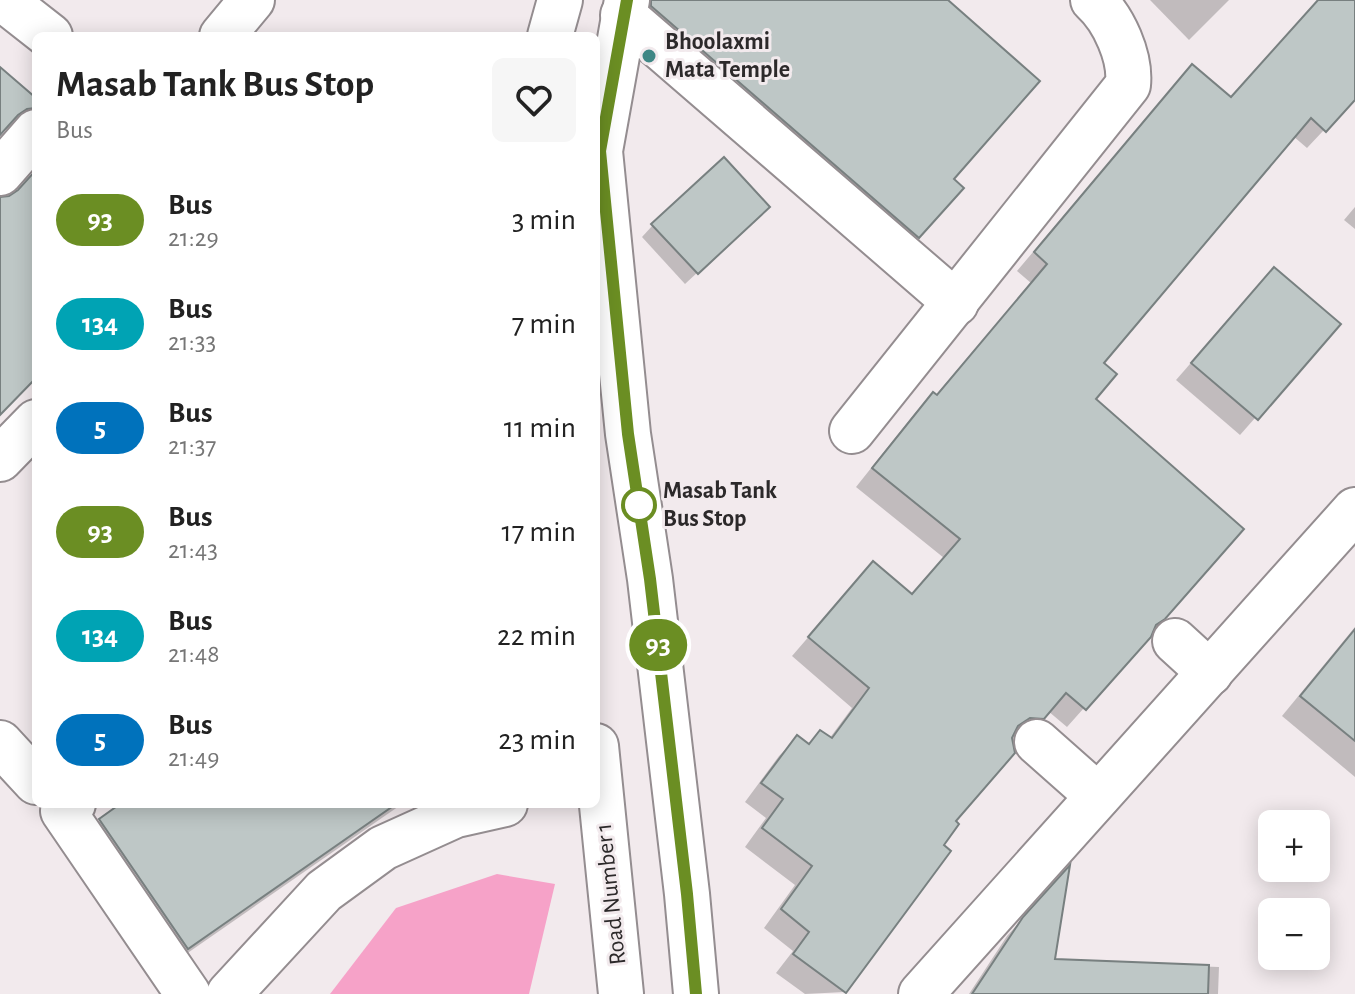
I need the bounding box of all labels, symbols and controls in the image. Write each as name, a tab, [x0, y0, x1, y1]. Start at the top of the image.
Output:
place label: Bhoolaxmi Mata Temple	[665, 30, 790, 82]
marker: Bhoolaxmi Mata Temple	[640, 47, 658, 65]
button: heart	[492, 58, 576, 142]
text: Masab Tank Bus Stop	[56, 66, 374, 104]
text: Bus	[56, 117, 93, 143]
text: Bus	[168, 190, 213, 220]
text: 3 min	[512, 205, 576, 235]
text: 93	[87, 206, 113, 234]
text: 21:29	[168, 225, 219, 251]
text: Bus	[168, 294, 213, 324]
text: 7 min	[512, 309, 576, 339]
text: 134	[82, 310, 118, 338]
text: 21:33	[168, 329, 216, 355]
text: Bus	[168, 398, 213, 428]
text: 11 min	[504, 413, 576, 443]
text: 5	[94, 414, 106, 442]
text: 21:37	[168, 433, 216, 459]
place label: Masab Tank Bus Stop	[663, 479, 777, 531]
marker: Masab Tank Bus Stop	[622, 488, 656, 522]
text: Bus	[168, 502, 213, 532]
text: 17 min	[501, 517, 576, 547]
text: 93	[87, 518, 113, 546]
text: 21:43	[168, 537, 218, 563]
text: Bus	[168, 606, 213, 636]
line badge: 93	[622, 619, 694, 671]
text: 22 min	[497, 621, 576, 651]
text: 134	[82, 622, 118, 650]
text: 93	[645, 631, 671, 659]
text: 21:48	[168, 641, 220, 667]
text: Bus	[168, 710, 213, 740]
text: 23 min	[498, 725, 576, 755]
text: 5	[94, 726, 106, 754]
text: 21:49	[168, 745, 219, 771]
map controls	[1258, 810, 1330, 970]
button: +	[1258, 810, 1330, 882]
street label: Road Number 1	[592, 822, 630, 966]
button: −	[1258, 898, 1330, 970]

